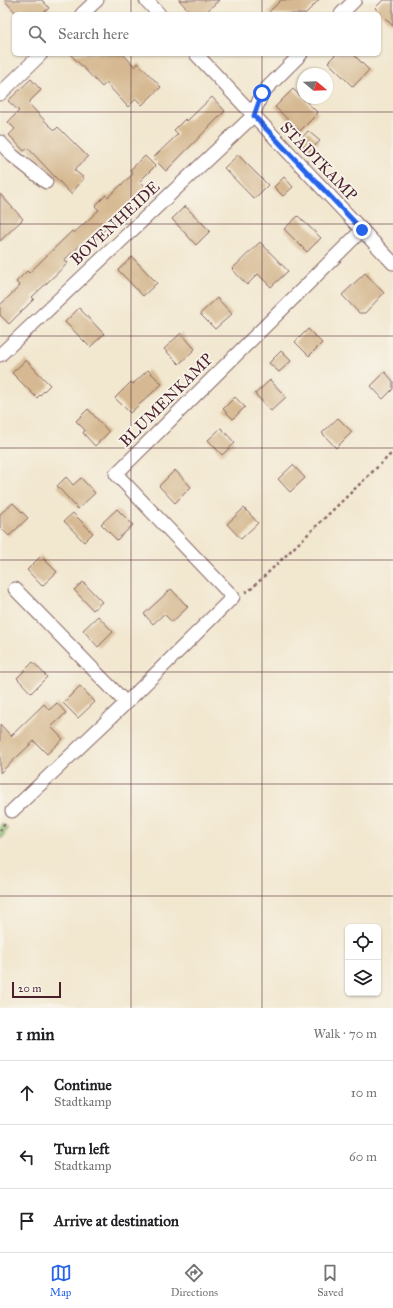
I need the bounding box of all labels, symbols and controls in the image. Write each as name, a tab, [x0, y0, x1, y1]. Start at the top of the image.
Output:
search box	[12, 12, 381, 56]
icon: search	[26, 23, 48, 45]
text: Search here	[58, 25, 129, 43]
north arrow	[297, 68, 333, 104]
route start	[253, 84, 271, 102]
street label: STADTKAMP	[277, 118, 361, 204]
street label: BOVENHEIDE	[67, 177, 163, 269]
route end	[353, 221, 371, 239]
street label: BLUMENKAMP	[115, 349, 217, 451]
map controls	[345, 924, 381, 996]
button: locate	[345, 924, 381, 960]
button: layers	[345, 960, 381, 996]
scale bar	[12, 980, 61, 999]
text: 20 m	[18, 982, 41, 995]
text: 1 min	[16, 1024, 55, 1045]
text: Walk · 70 m	[314, 1026, 377, 1042]
text: Continue	[54, 1076, 112, 1094]
icon: ahead	[16, 1082, 38, 1104]
text: 10 m	[351, 1085, 377, 1101]
text: Stadtkamp	[54, 1094, 112, 1110]
text: Turn left	[54, 1140, 110, 1158]
icon: left	[16, 1146, 38, 1168]
text: 60 m	[349, 1149, 377, 1165]
text: Stadtkamp	[54, 1158, 112, 1174]
icon: arrive	[16, 1210, 38, 1232]
text: Arrive at destination	[54, 1212, 179, 1230]
tab: Map	[50, 1262, 72, 1299]
tab: Directions	[171, 1262, 218, 1299]
tab: Saved	[317, 1262, 343, 1299]

